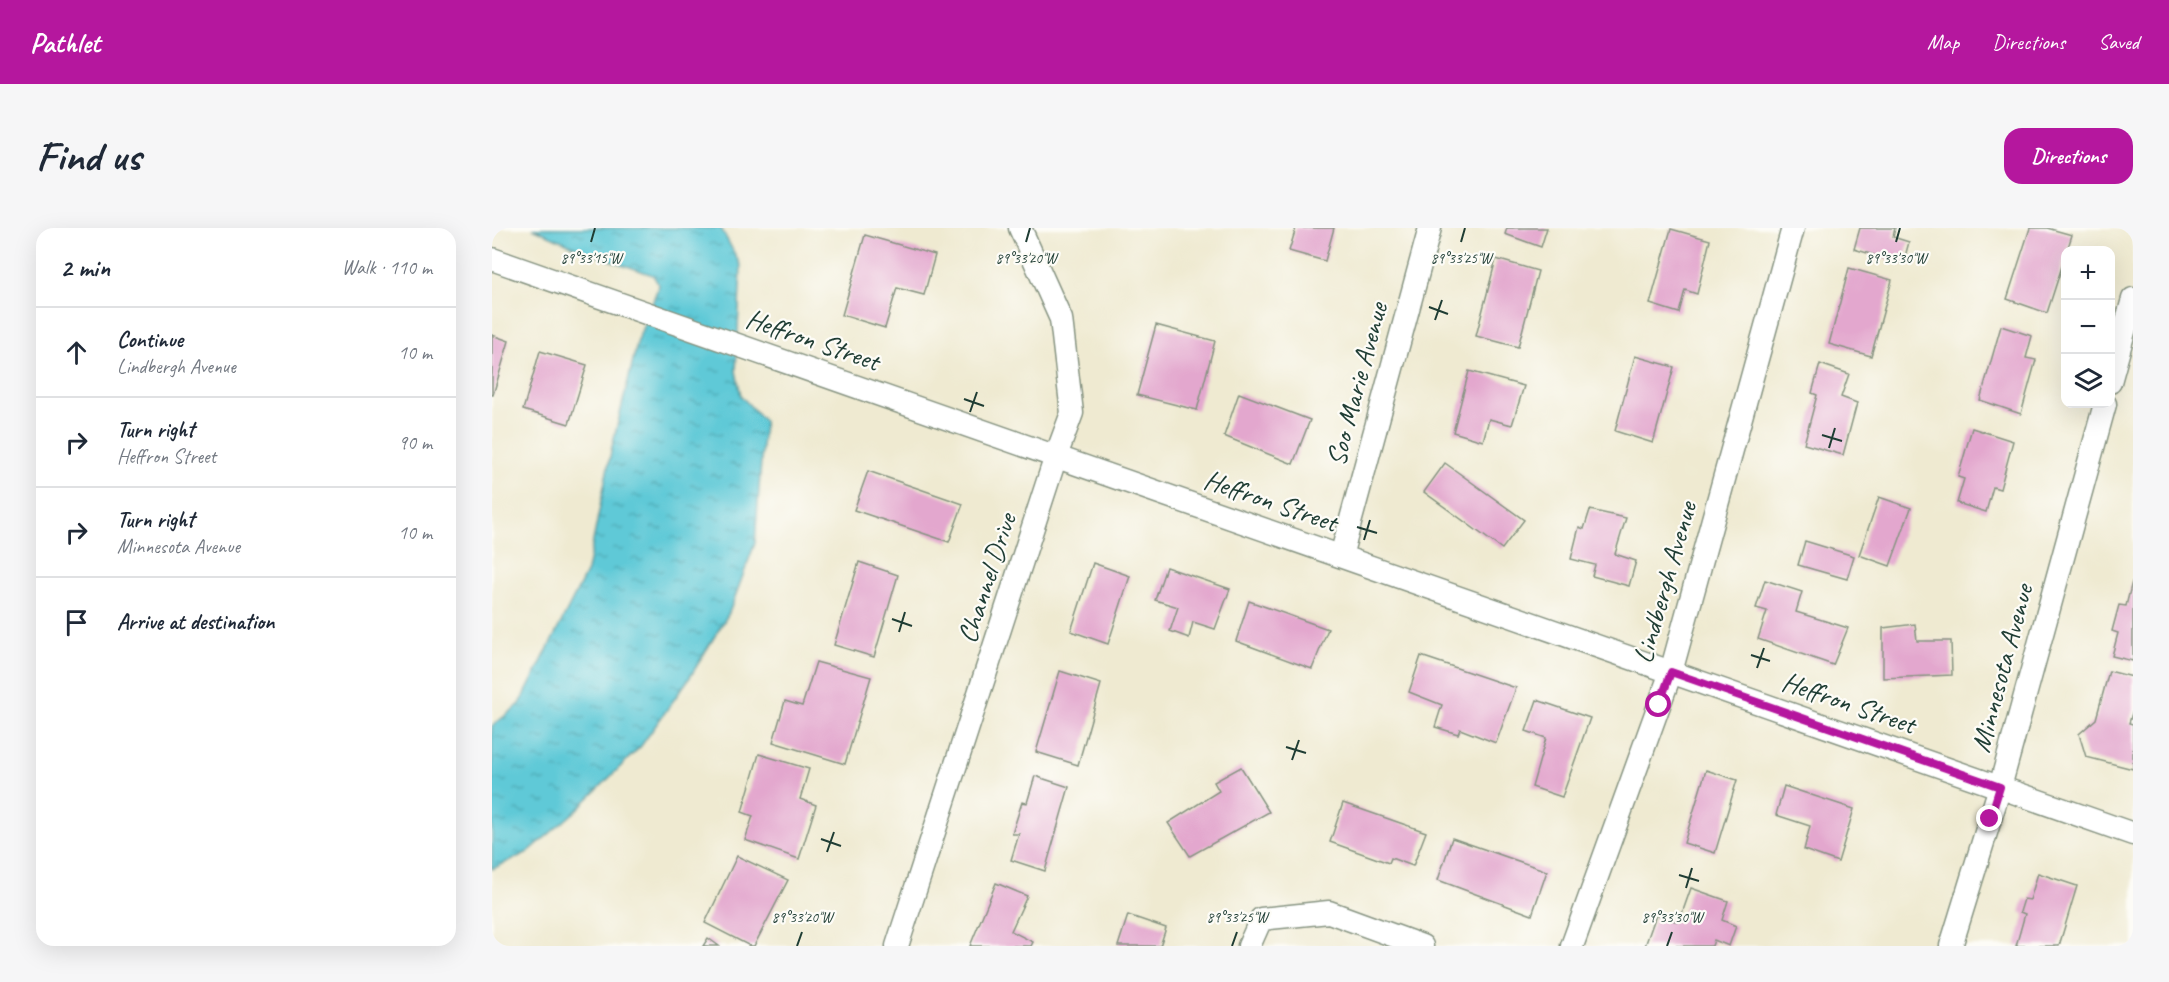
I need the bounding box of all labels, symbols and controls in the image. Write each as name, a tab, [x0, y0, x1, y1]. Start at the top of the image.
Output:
text: Pathlet	[30, 25, 100, 60]
text: Map	[1927, 29, 1959, 55]
text: Directions	[1992, 29, 2065, 55]
text: Saved	[2098, 29, 2139, 55]
button: Directions	[2004, 128, 2133, 184]
text: Find us	[36, 130, 141, 183]
map controls	[2061, 246, 2115, 408]
button: +	[2061, 246, 2115, 300]
text: 89°33'15"W	[561, 249, 625, 268]
text: 89°33'20"W	[996, 249, 1060, 268]
text: 89°33'25"W	[1431, 249, 1495, 268]
text: 89°33'30"W	[1866, 249, 1930, 268]
text: 2 min	[60, 251, 110, 284]
text: Walk · 110 m	[342, 255, 432, 280]
street label: Soo Marie Avenue	[1318, 297, 1396, 469]
street label: Heffron Street	[742, 300, 887, 379]
button: −	[2061, 300, 2115, 354]
text: Continue	[117, 326, 183, 354]
icon: ahead	[60, 336, 93, 369]
text: 10 m	[398, 340, 432, 365]
text: Lindbergh Avenue	[117, 354, 236, 379]
button: layers	[2061, 354, 2115, 408]
text: Turn right	[117, 416, 194, 444]
icon: right	[60, 426, 93, 459]
text: 90 m	[398, 430, 432, 455]
text: Heffron Street	[117, 444, 216, 469]
street label: Heffron Street	[1200, 461, 1345, 540]
street label: Lindbergh Avenue	[1625, 496, 1705, 667]
text: Turn right	[117, 506, 194, 534]
street label: Channel Drive	[949, 507, 1024, 647]
icon: right	[60, 516, 93, 549]
text: 10 m	[398, 520, 432, 545]
text: Minnesota Avenue	[117, 534, 240, 559]
street label: Minnesota Avenue	[1962, 579, 2041, 756]
icon: arrive	[60, 606, 93, 639]
text: Arrive at destination	[117, 608, 274, 636]
street label: Heffron Street	[1778, 663, 1923, 742]
route start	[1645, 691, 1671, 717]
route end	[1976, 805, 2002, 831]
text: 89°33'20"W	[772, 908, 836, 927]
text: 89°33'25"W	[1207, 908, 1271, 927]
text: 89°33'30"W	[1642, 908, 1706, 927]

